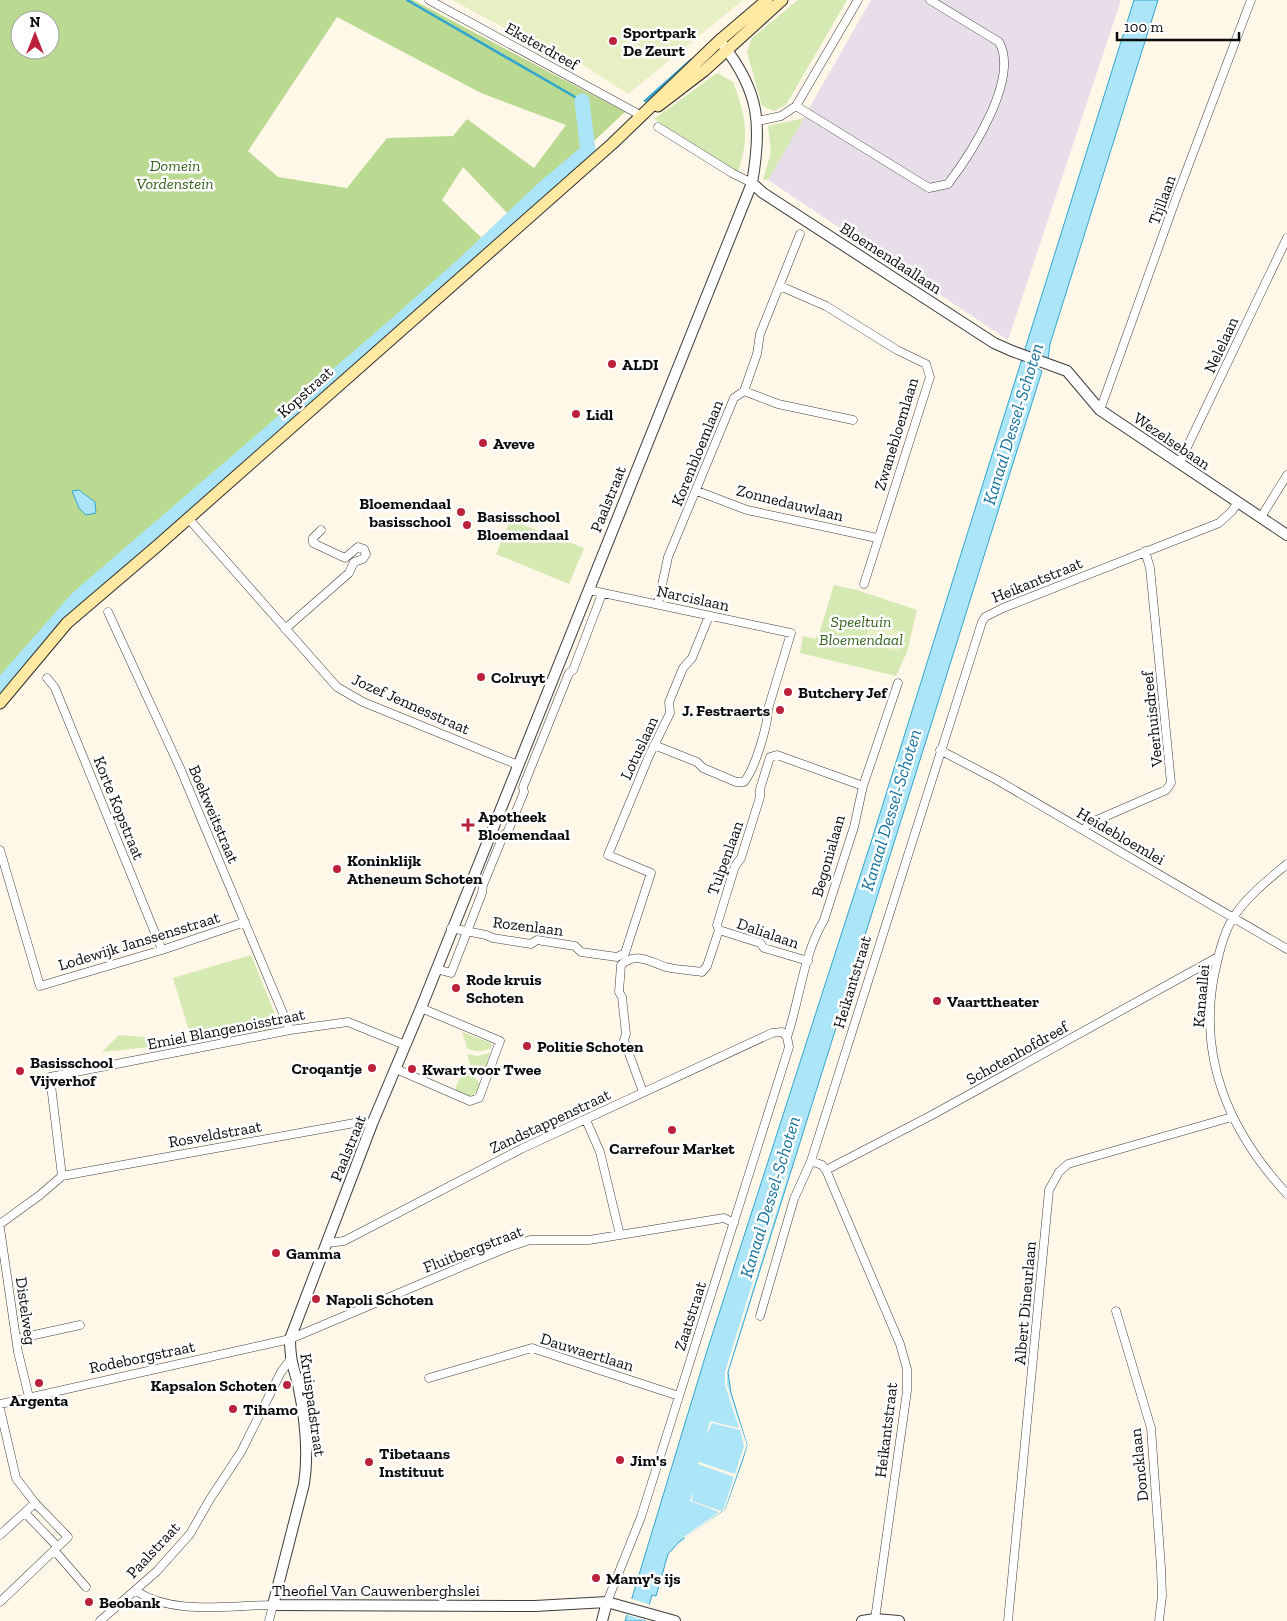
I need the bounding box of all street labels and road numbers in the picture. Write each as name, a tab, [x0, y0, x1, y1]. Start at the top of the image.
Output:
street label: Eksterdreef	[502, 18, 583, 75]
street label: Tijllaan	[1144, 172, 1180, 227]
street label: Bloemendaallaan	[837, 218, 946, 298]
street label: Nelelaan	[1200, 313, 1243, 376]
street label: Kopstraat	[273, 362, 337, 422]
street label: Zwanebloemlaan	[870, 375, 922, 493]
street label: Korenbloemlaan	[667, 396, 727, 509]
street label: Wezelsebaan	[1130, 408, 1215, 474]
street label: Paalstraat	[586, 463, 630, 535]
street label: Zonnedauwlaan	[735, 481, 846, 526]
street label: Heikantstraat	[989, 553, 1085, 607]
street label: Narcislaan	[655, 581, 732, 615]
street label: Veerhuisdreef	[1137, 668, 1167, 769]
street label: Jozef Jennesstraat	[349, 670, 473, 738]
street label: Lotuslaan	[616, 713, 662, 783]
street label: Korte Kopstraat	[90, 753, 148, 863]
street label: Boekweitstraat	[185, 762, 243, 866]
street label: Heidebloemlei	[1074, 803, 1169, 869]
street label: Begonialaan	[807, 812, 849, 899]
street label: Tulpenlaan	[703, 818, 747, 898]
street label: Lodewijk Janssensstraat	[56, 907, 222, 975]
street label: Rozenlaan	[492, 912, 565, 940]
street label: Dalialaan	[735, 914, 802, 953]
street label: Heikantstraat	[829, 933, 875, 1031]
street label: Kanaallei	[1189, 963, 1213, 1028]
street label: Emiel Blangenoisstraat	[146, 1004, 306, 1054]
street label: Schotenhofdreef	[963, 1016, 1073, 1089]
street label: Zandstappenstraat	[487, 1085, 613, 1157]
street label: Paalstraat	[326, 1112, 370, 1184]
street label: Rosveldstraat	[167, 1116, 263, 1152]
street label: Fluitbergstraat	[420, 1221, 526, 1277]
street label: Albert Dineurlaan	[1010, 1240, 1040, 1366]
street label: Distelweg	[12, 1276, 40, 1347]
street label: Zaatstraat	[670, 1279, 710, 1353]
street label: Dauwaertlaan	[538, 1329, 637, 1375]
street label: Rodeborgstraat	[87, 1337, 197, 1377]
street label: Kruispadstraat	[296, 1352, 330, 1458]
street label: Heikantstraat	[871, 1381, 901, 1479]
street label: Doncklaan	[1126, 1427, 1152, 1502]
street label: Paalstraat	[122, 1518, 184, 1582]
street label: Theofiel Van Cauwenberghslei	[272, 1581, 480, 1600]

